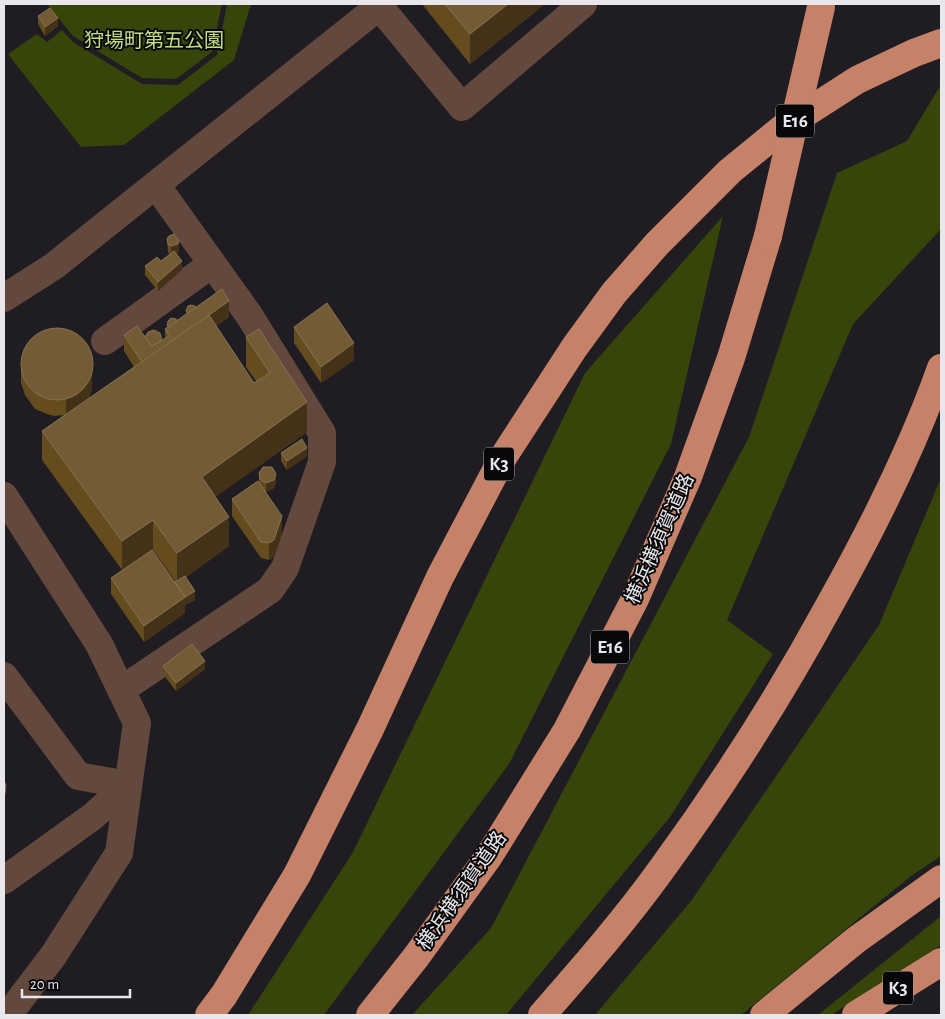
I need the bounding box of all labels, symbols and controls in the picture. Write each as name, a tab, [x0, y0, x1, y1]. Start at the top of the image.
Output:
park label: 狩場町第五公園	[84, 30, 224, 51]
road number: E16	[776, 104, 814, 138]
road number: K3	[484, 448, 514, 480]
street label: 横浜横須賀道路	[621, 471, 698, 607]
road number: E16	[591, 630, 629, 664]
street label: 横浜横須賀道路	[413, 827, 510, 954]
scale bar	[22, 966, 130, 998]
road number: K3	[883, 971, 913, 1004]
text: 20 m	[30, 977, 59, 992]

